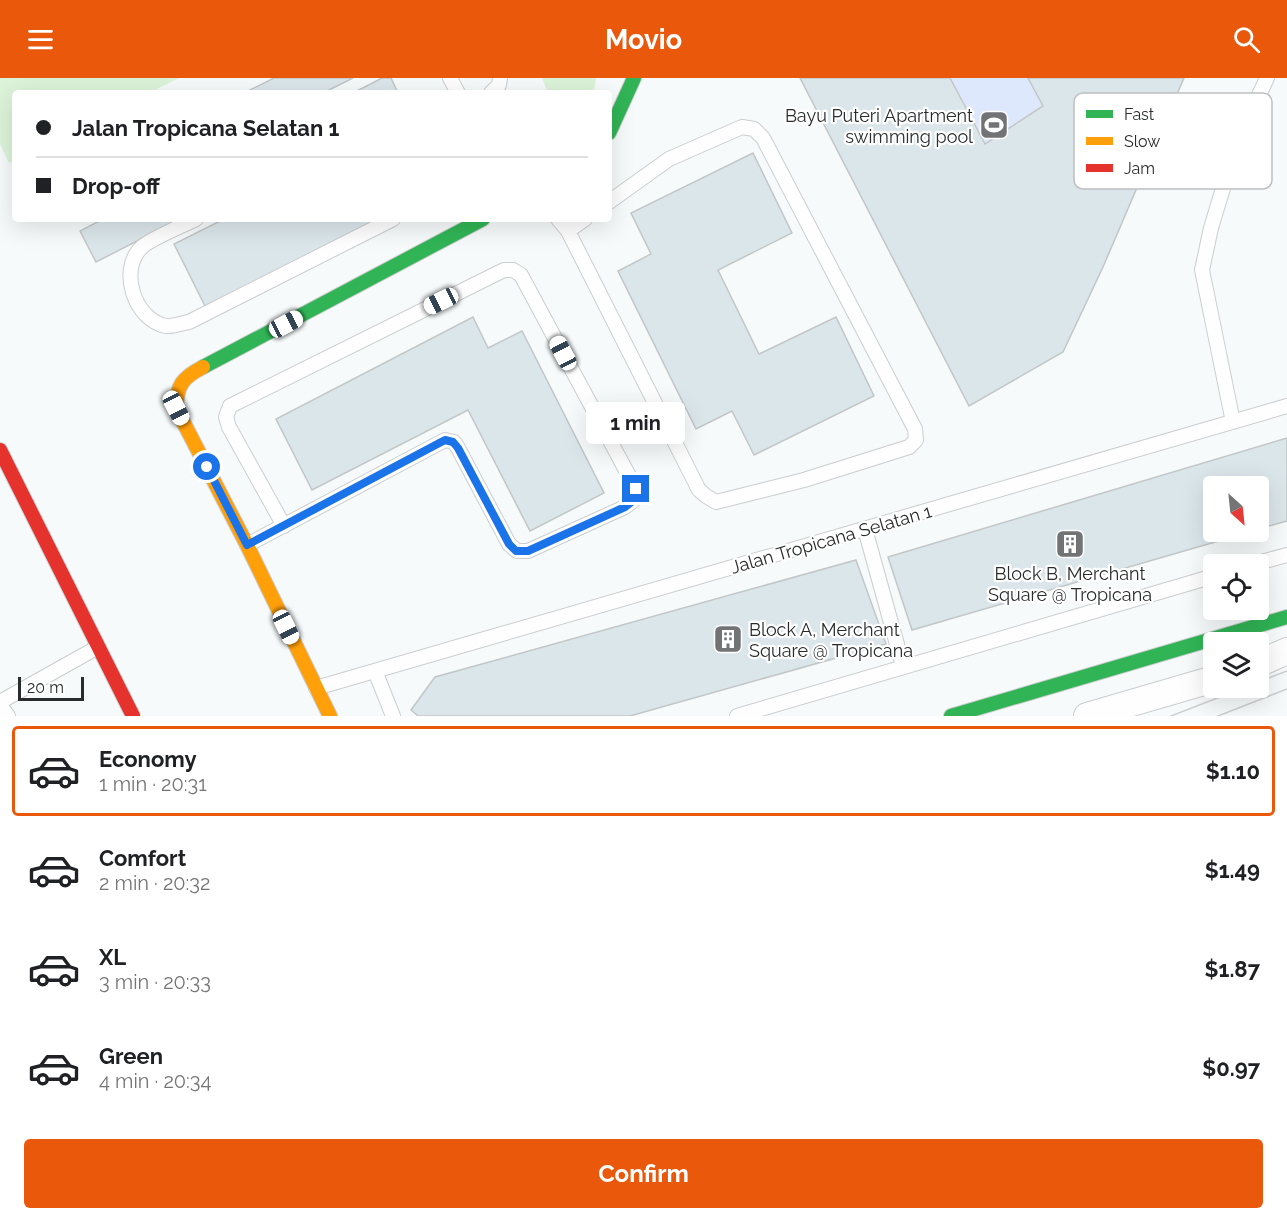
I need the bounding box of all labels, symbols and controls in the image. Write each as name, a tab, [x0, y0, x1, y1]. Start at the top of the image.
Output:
icon: menu	[24, 23, 57, 56]
icon: search	[1230, 23, 1263, 56]
text: Movio	[605, 24, 682, 55]
legend	[1074, 93, 1272, 189]
place label: Bayu Puteri Apartment swimming pool	[785, 105, 973, 147]
text: Fast	[1124, 105, 1155, 124]
sports icon: Bayu Puteri Apartment swimming pool	[978, 109, 1010, 141]
text: Jalan Tropicana Selatan 1	[72, 115, 339, 141]
text: Slow	[1124, 132, 1160, 151]
text: Jam	[1124, 159, 1155, 178]
text: Drop-off	[72, 173, 160, 199]
car	[421, 285, 461, 317]
car	[266, 308, 306, 340]
car	[547, 333, 579, 373]
car	[160, 388, 192, 428]
callout: 1 min	[586, 402, 686, 444]
text: 1 min	[610, 411, 661, 435]
route start	[193, 453, 220, 480]
route end	[622, 475, 649, 502]
north arrow	[1203, 476, 1269, 542]
map controls	[1203, 476, 1269, 698]
street label: Jalan Tropicana Selatan 1	[728, 500, 934, 578]
building icon: Block B, Merchant Square @ Tropicana	[1054, 528, 1086, 560]
button: locate	[1203, 554, 1269, 620]
place label: Block B, Merchant Square @ Tropicana	[988, 563, 1152, 605]
car	[270, 607, 302, 647]
place label: Block A, Merchant Square @ Tropicana	[749, 619, 913, 661]
building icon: Block A, Merchant Square @ Tropicana	[712, 623, 744, 655]
button: layers	[1203, 632, 1269, 698]
scale bar	[18, 674, 84, 702]
text: 20 m	[27, 678, 64, 697]
icon: car	[27, 744, 81, 798]
text: Economy	[99, 746, 197, 772]
text: $1.10	[1206, 758, 1260, 784]
text: 1 min · 20:31	[99, 772, 207, 796]
icon: car	[27, 843, 81, 897]
text: Comfort	[99, 845, 186, 871]
text: $1.49	[1205, 857, 1260, 883]
text: 2 min · 20:32	[99, 871, 210, 895]
icon: car	[27, 942, 81, 996]
text: XL	[99, 944, 126, 970]
text: $1.87	[1205, 956, 1260, 982]
text: 3 min · 20:33	[99, 970, 211, 994]
icon: car	[27, 1041, 81, 1095]
text: Green	[99, 1043, 163, 1069]
text: $0.97	[1202, 1055, 1260, 1081]
text: 4 min · 20:34	[99, 1069, 211, 1093]
button: Confirm	[24, 1139, 1263, 1208]

